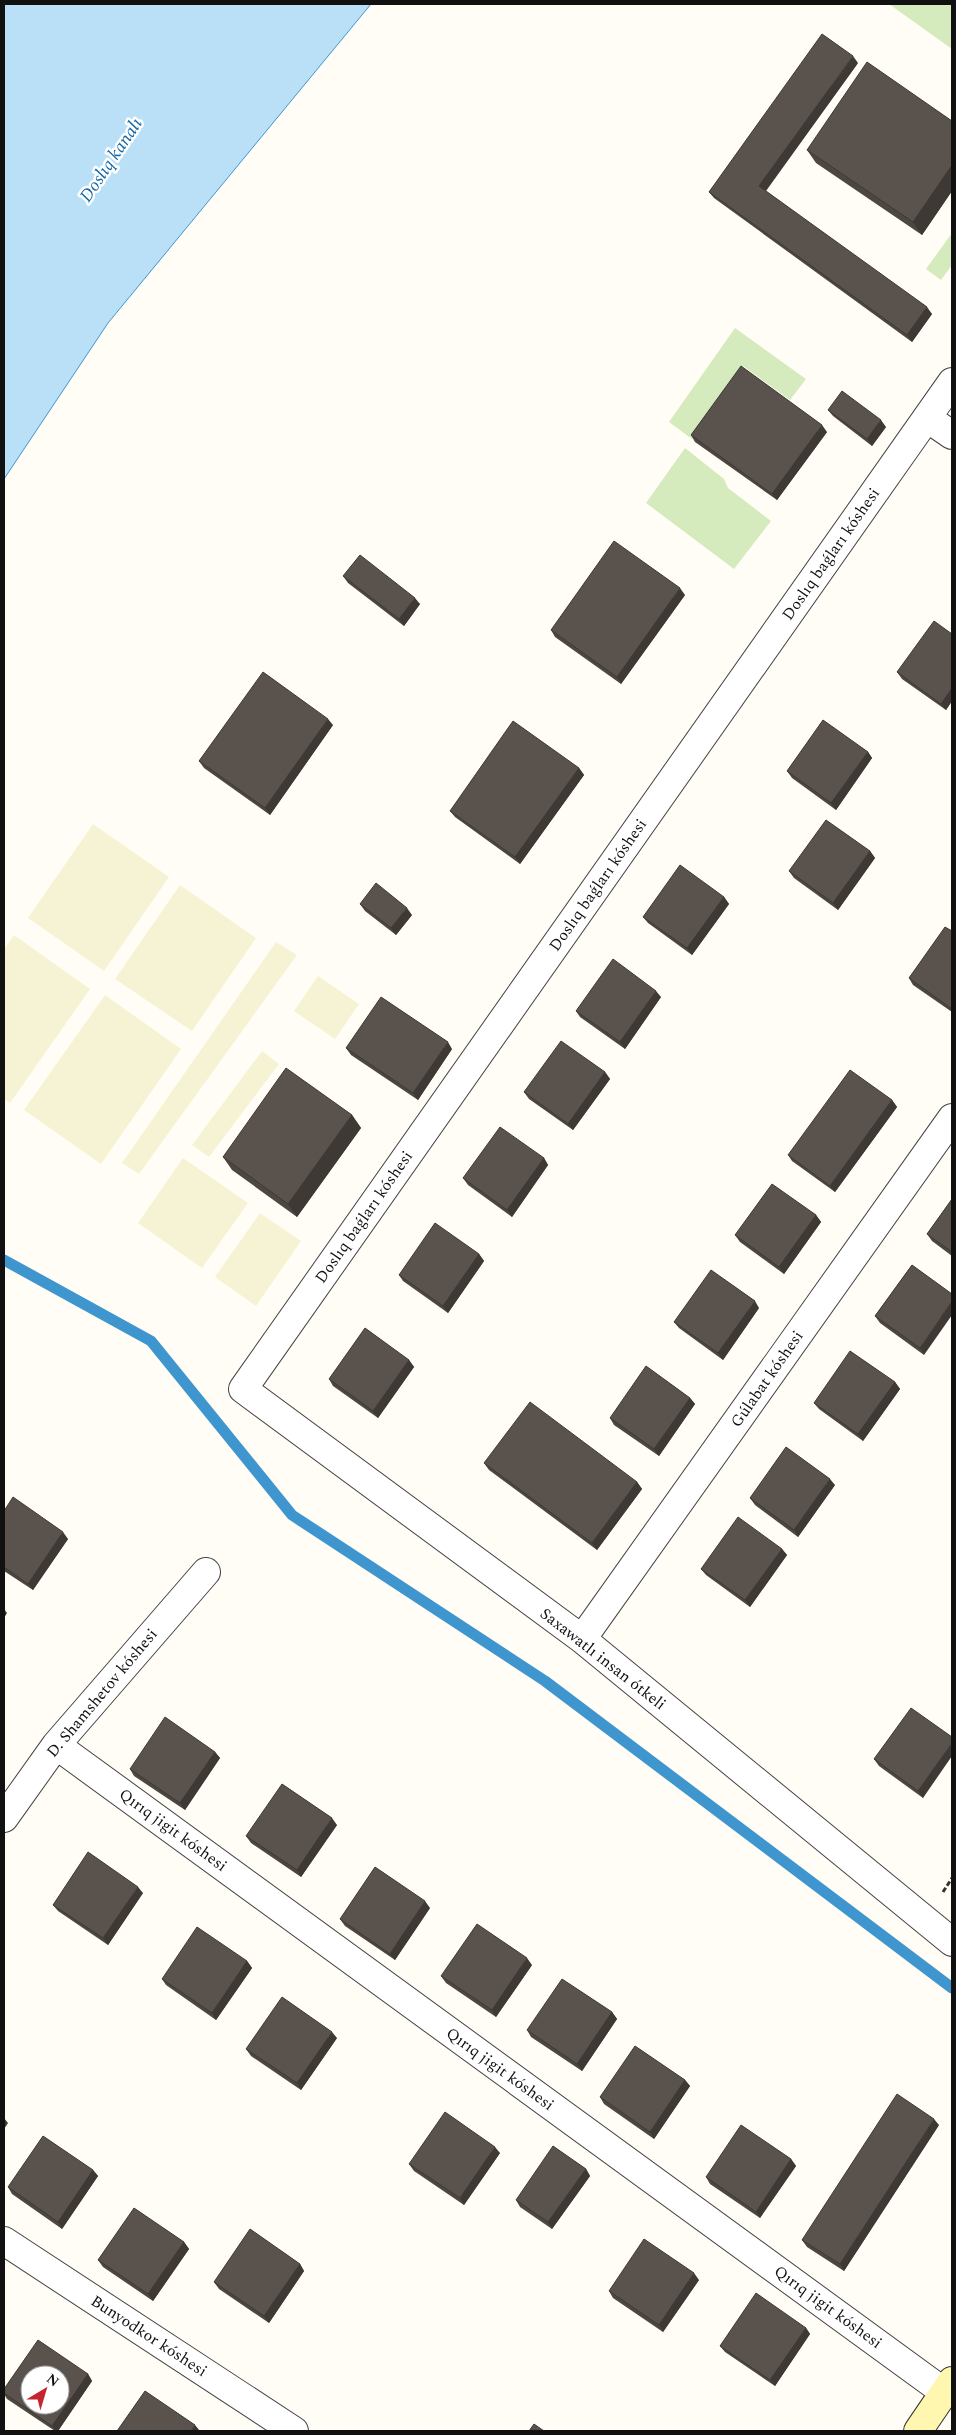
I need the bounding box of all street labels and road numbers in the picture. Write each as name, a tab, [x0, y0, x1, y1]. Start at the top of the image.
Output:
street label: Doslıq baǵları kóshesi	[776, 483, 886, 625]
street label: Doslıq baǵları kóshesi	[543, 814, 653, 956]
street label: Doslıq baǵları kóshesi	[309, 1146, 419, 1288]
street label: Gúlabat kóshesi	[725, 1326, 809, 1432]
street label: Saxawatlı insan ótkeli	[535, 1602, 671, 1716]
street label: D. Shamshetov kóshesi	[41, 1623, 163, 1763]
street label: Qırıq jigit kóshesi	[114, 1782, 232, 1878]
street label: Qırıq jigit kóshesi	[441, 2021, 559, 2117]
street label: Qırıq jigit kóshesi	[769, 2259, 887, 2355]
street label: Bunyodkor kóshesi	[86, 2289, 212, 2383]

